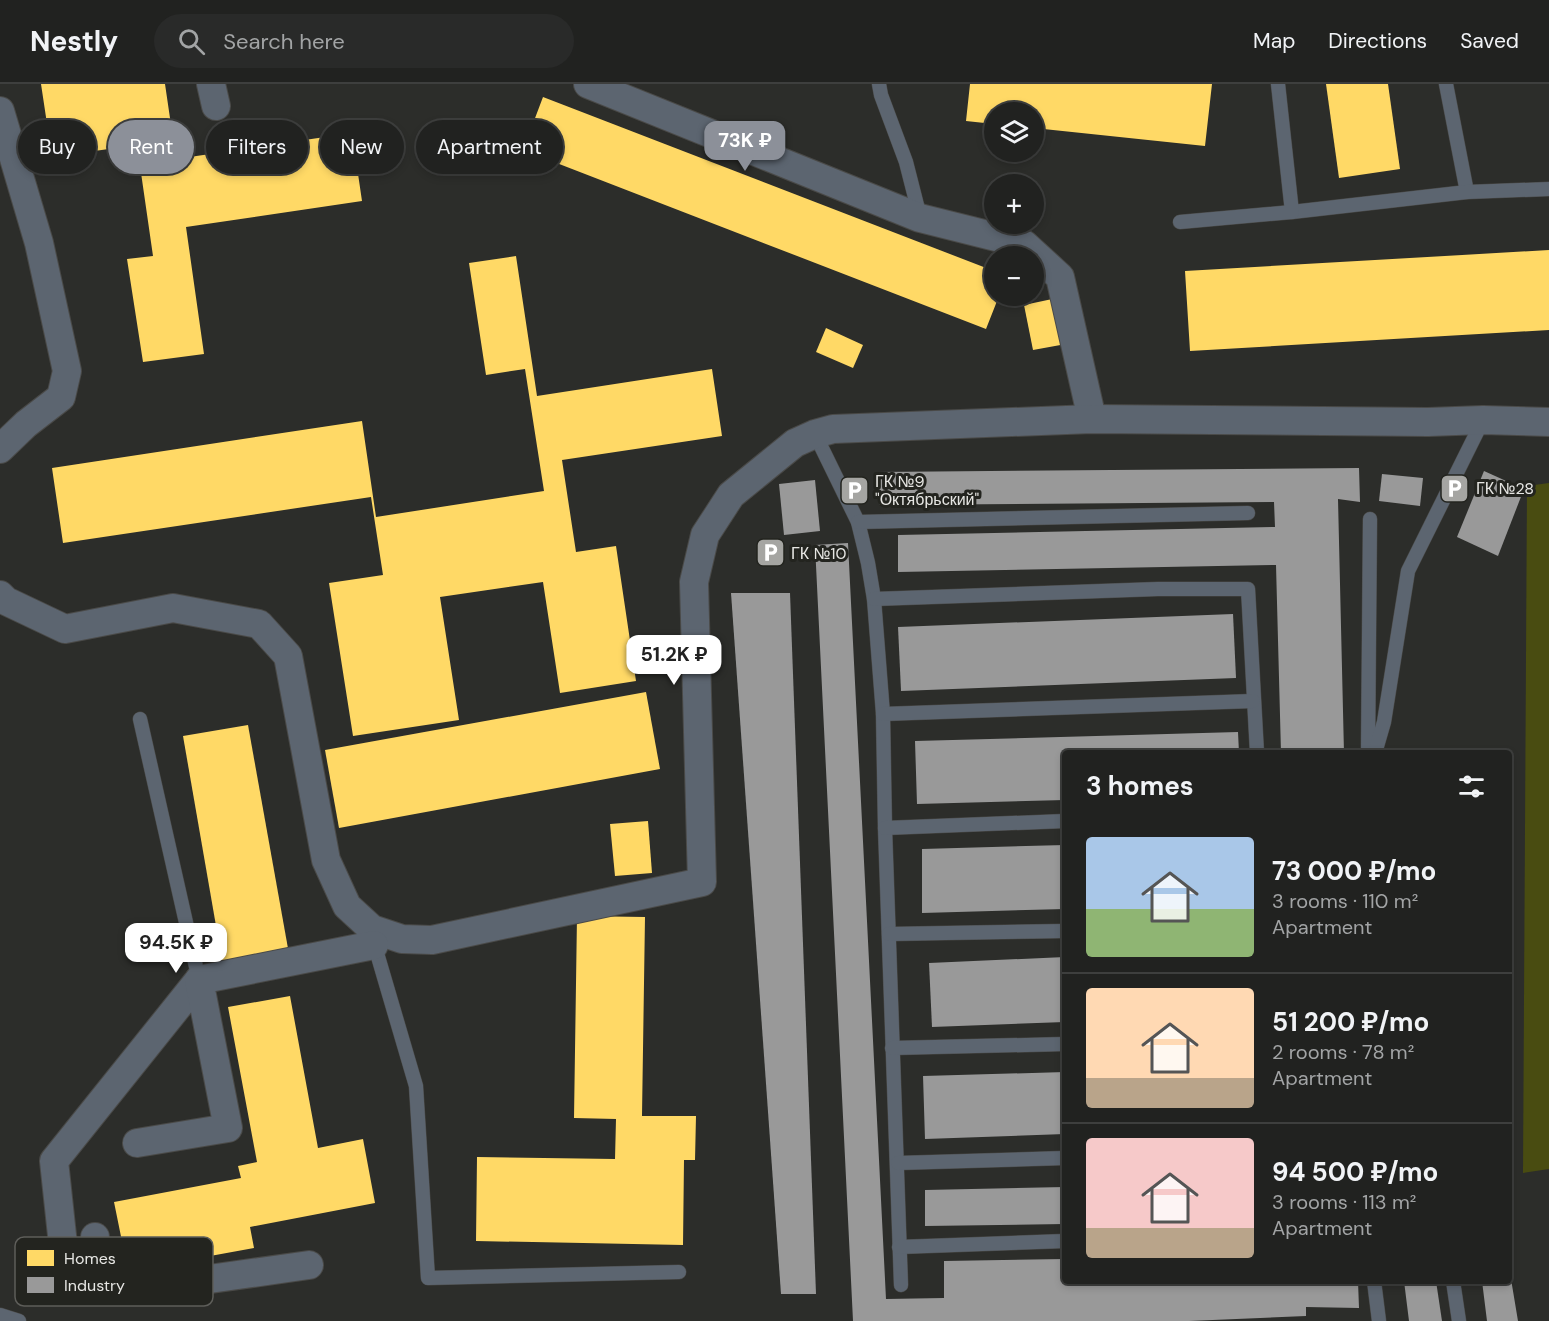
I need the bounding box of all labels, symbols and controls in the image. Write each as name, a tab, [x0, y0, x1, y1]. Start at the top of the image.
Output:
search box	[154, 14, 574, 68]
text: Nestly	[30, 23, 118, 60]
icon: search	[175, 25, 208, 58]
text: Search here	[223, 27, 345, 56]
text: Map	[1253, 27, 1295, 55]
text: Directions	[1328, 27, 1427, 55]
text: Saved	[1460, 27, 1519, 55]
map controls	[984, 102, 1044, 306]
button: layers	[984, 102, 1044, 162]
chip: Buy	[18, 120, 96, 174]
chip: Rent	[108, 120, 194, 174]
chip: Filters	[206, 120, 308, 174]
chip: New	[320, 120, 404, 174]
chip: Apartment	[416, 120, 563, 174]
pin: 73K ₽	[703, 121, 787, 172]
text: 73K ₽	[718, 127, 772, 153]
button: +	[984, 174, 1044, 234]
button: −	[984, 246, 1044, 306]
place label: ГК №9 "Октябрьский"	[875, 471, 980, 510]
parking icon: ГК №28	[1439, 472, 1471, 504]
parking icon: ГК №9 "Октябрьский"	[838, 474, 870, 506]
place label: ГК №28	[1476, 478, 1534, 499]
parking icon: ГК №10	[754, 537, 786, 569]
place label: ГК №10	[791, 543, 846, 564]
pin: 51.2K ₽	[619, 635, 729, 686]
text: 51.2K ₽	[640, 641, 708, 667]
text: 3 homes	[1086, 769, 1194, 803]
icon: filters	[1455, 770, 1488, 803]
text: 73 000 ₽/mo	[1272, 854, 1436, 888]
icon: home	[1134, 861, 1206, 933]
text: 3 rooms · 110 m²	[1272, 888, 1418, 914]
text: Apartment	[1272, 914, 1372, 940]
pin: 94.5K ₽	[121, 923, 231, 974]
text: 94.5K ₽	[139, 929, 213, 955]
text: 51 200 ₽/mo	[1272, 1005, 1429, 1039]
icon: home	[1134, 1012, 1206, 1084]
text: 2 rooms · 78 m²	[1272, 1039, 1414, 1065]
text: Apartment	[1272, 1065, 1372, 1091]
text: 94 500 ₽/mo	[1272, 1155, 1438, 1189]
icon: home	[1134, 1162, 1206, 1234]
text: 3 rooms · 113 m²	[1272, 1189, 1416, 1215]
text: Apartment	[1272, 1215, 1372, 1241]
legend	[15, 1237, 213, 1306]
text: Homes	[64, 1248, 116, 1269]
text: Industry	[64, 1275, 125, 1296]

